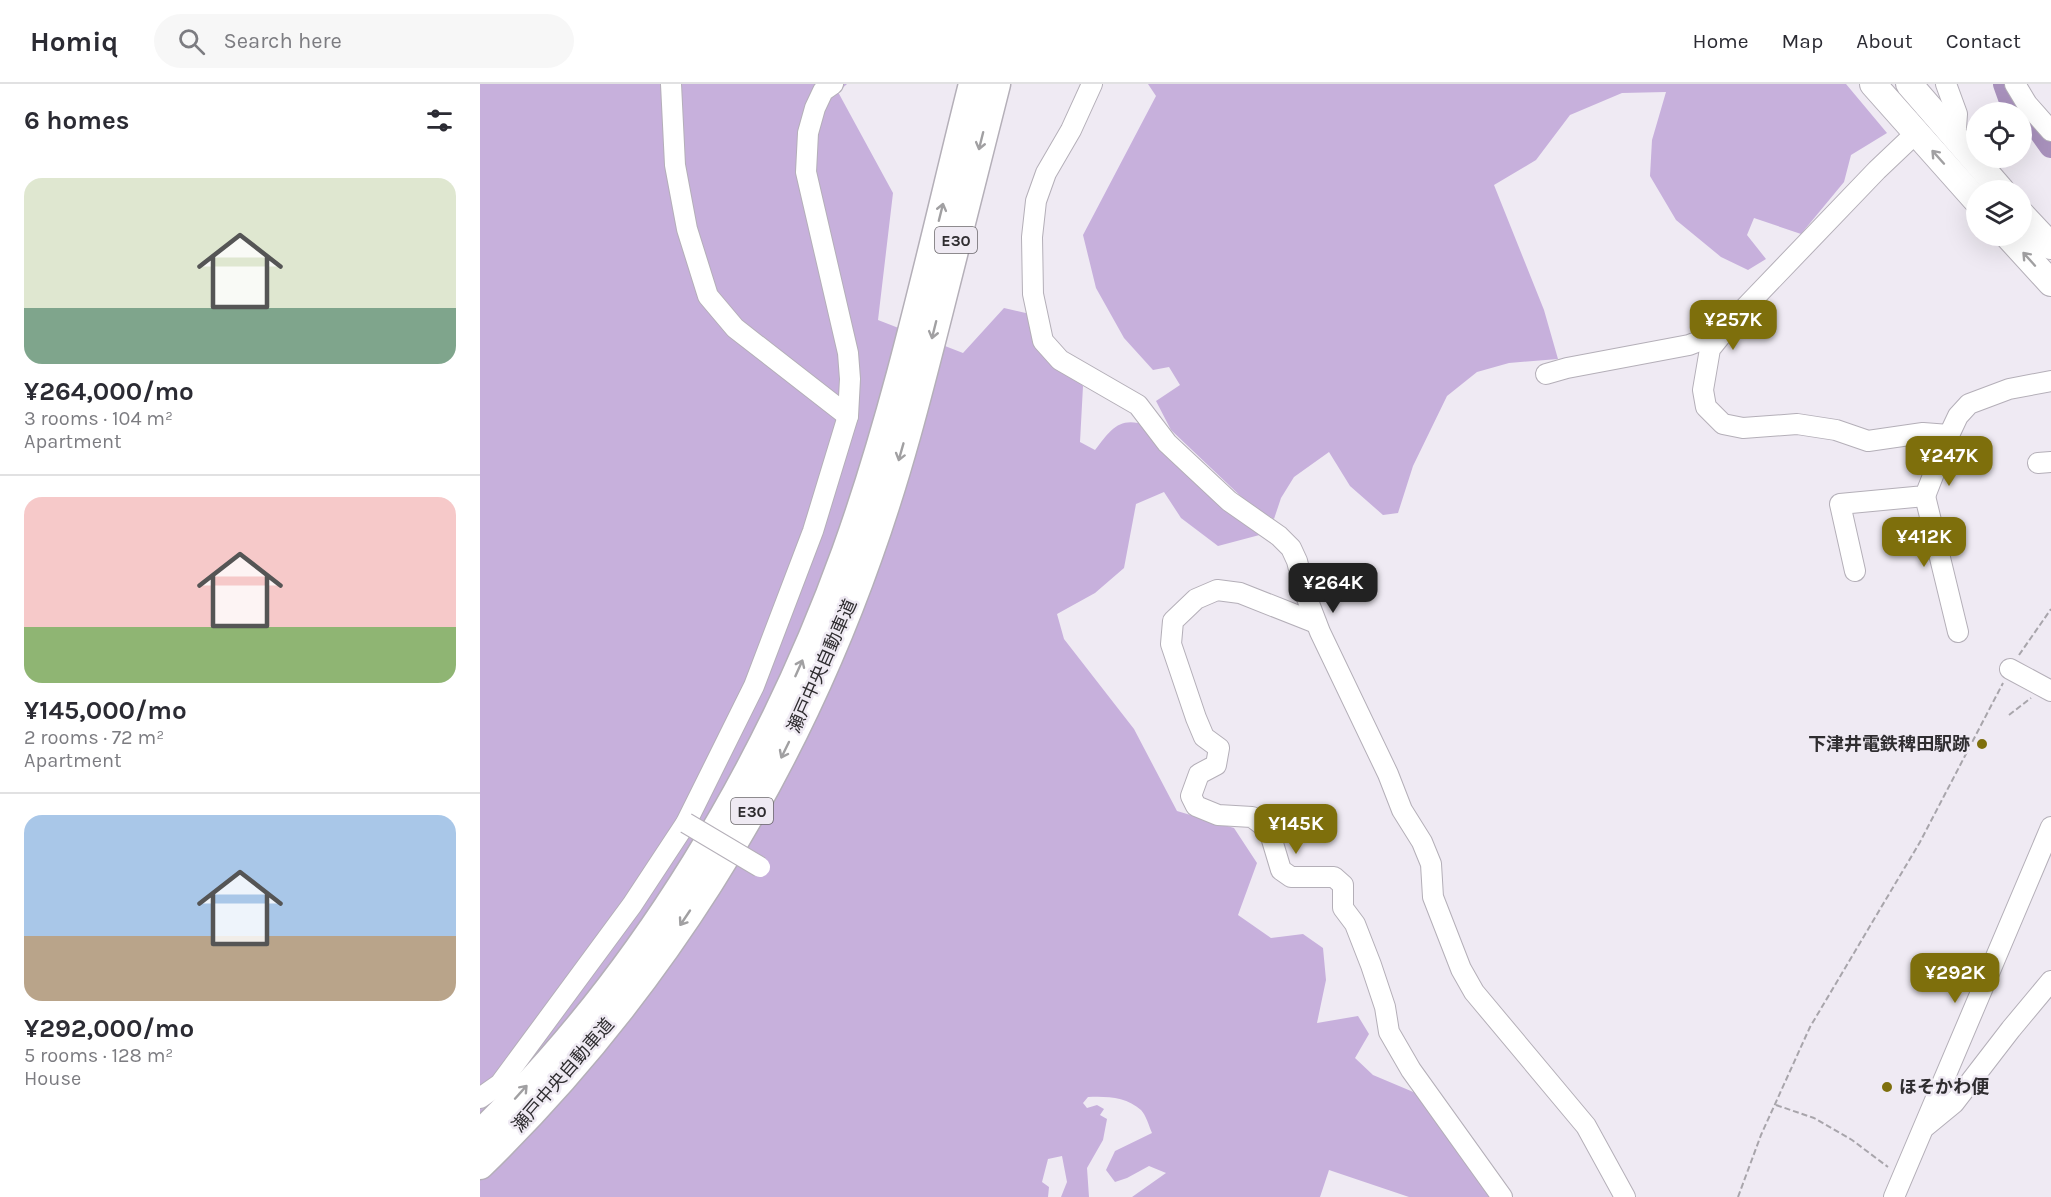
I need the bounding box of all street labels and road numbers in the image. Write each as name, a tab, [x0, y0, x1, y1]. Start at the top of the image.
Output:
road number: E30	[935, 227, 977, 253]
street label: 瀬戸中央自動車道	[783, 596, 861, 736]
road number: E30	[731, 798, 773, 824]
street label: 瀬戸中央自動車道	[507, 1013, 619, 1137]

